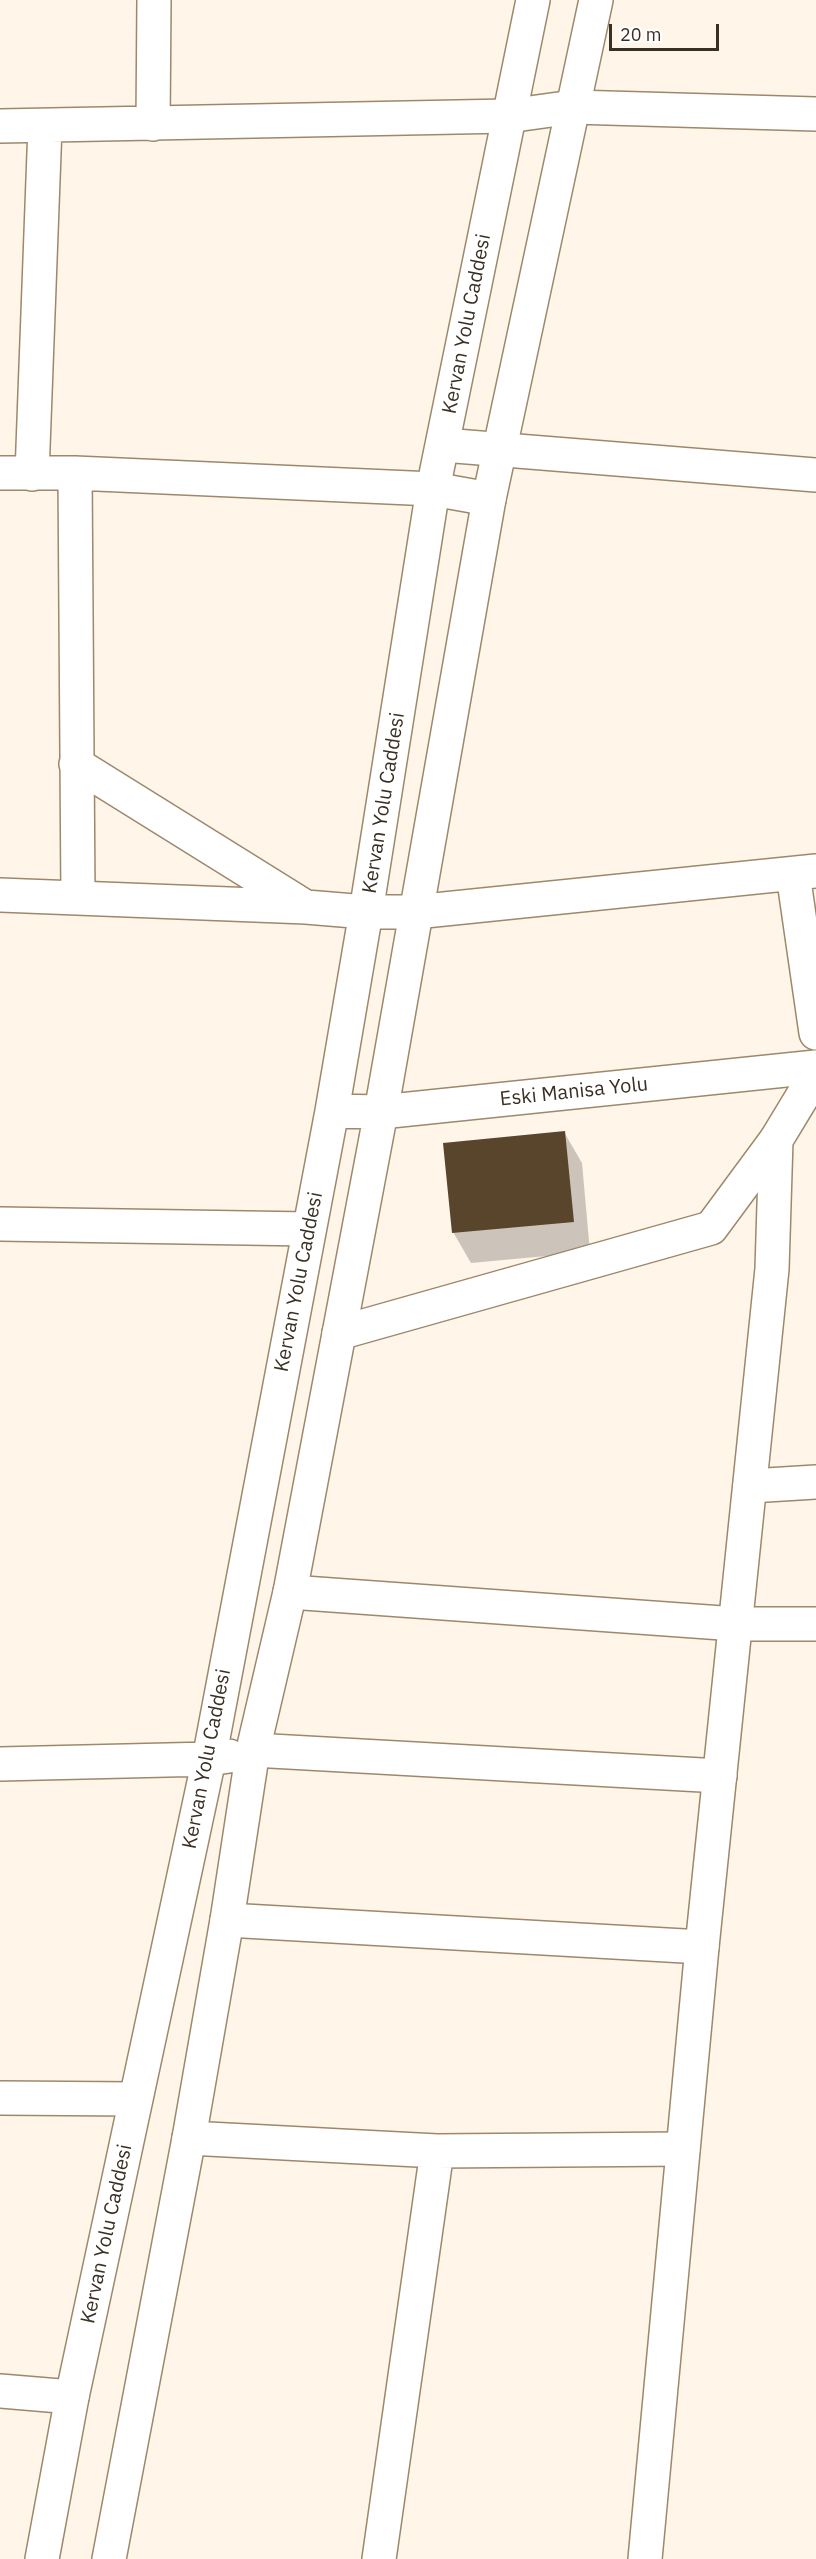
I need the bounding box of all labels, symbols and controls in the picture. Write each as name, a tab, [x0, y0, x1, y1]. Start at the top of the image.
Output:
scale bar	[612, 12, 722, 50]
text: 20 m	[620, 23, 662, 46]
street label: Kervan Yolu Caddesi	[438, 232, 496, 416]
street label: Kervan Yolu Caddesi	[358, 711, 410, 895]
street label: Eski Manisa Yolu	[499, 1072, 649, 1112]
street label: Kervan Yolu Caddesi	[270, 1190, 328, 1374]
street label: Kervan Yolu Caddesi	[178, 1667, 236, 1851]
street label: Kervan Yolu Caddesi	[76, 2142, 138, 2326]

